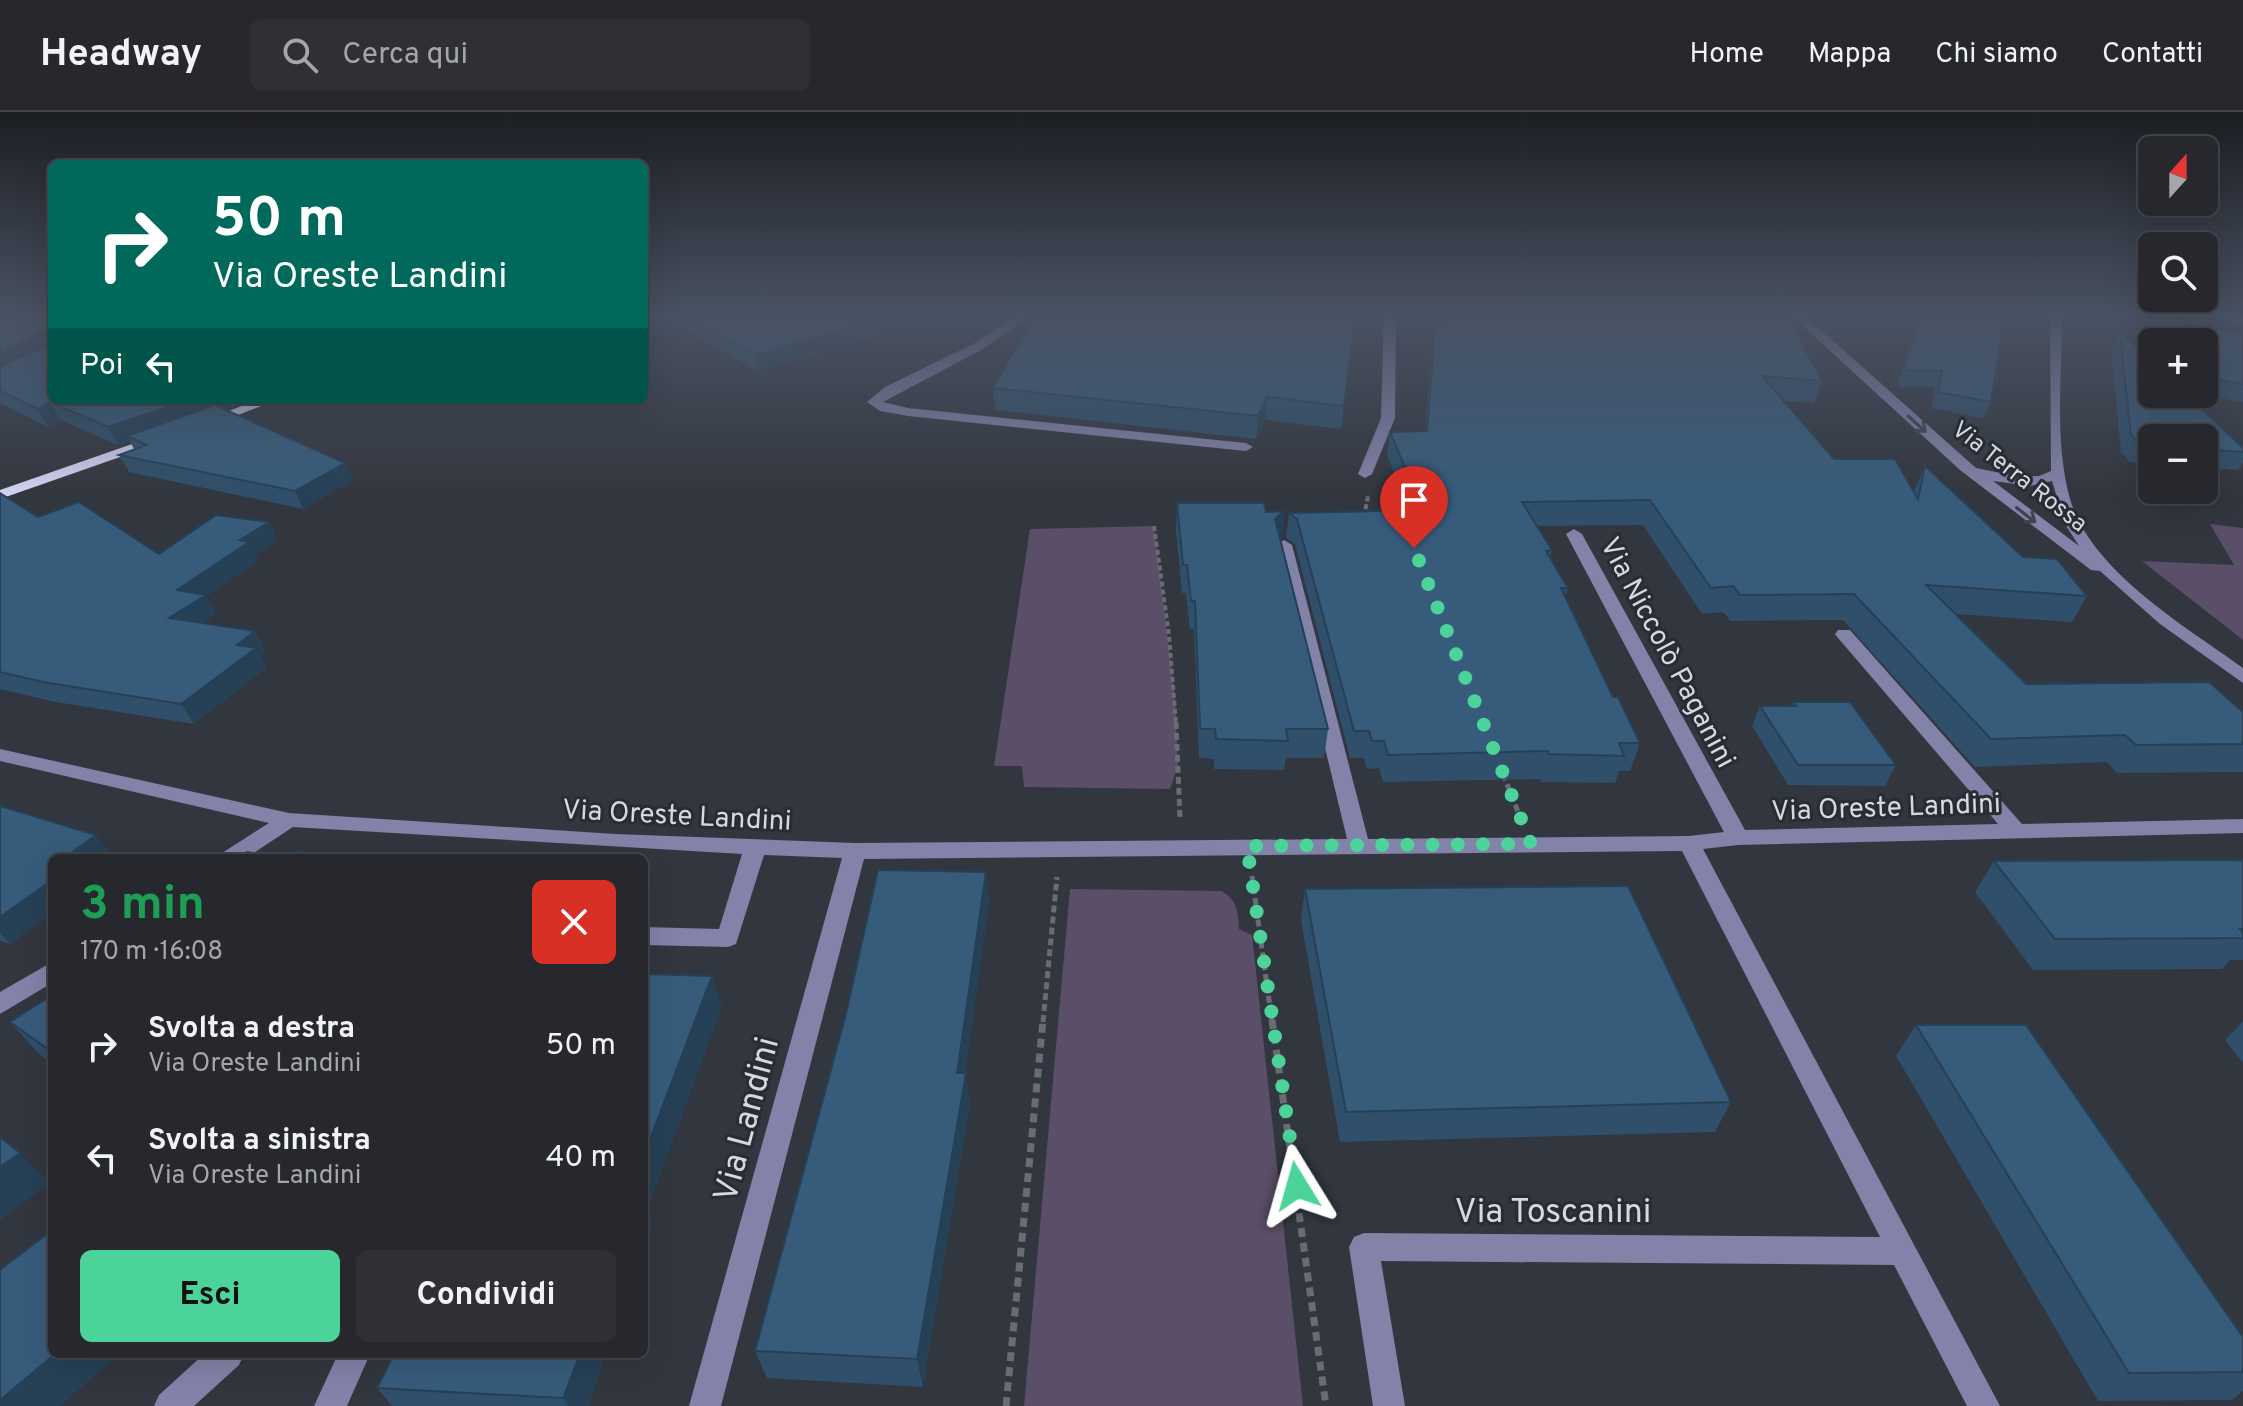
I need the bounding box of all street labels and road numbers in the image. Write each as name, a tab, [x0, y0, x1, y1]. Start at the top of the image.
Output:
street label: Via Terra Rossa	[1945, 415, 2093, 540]
street label: Via Niccolò Paganini	[1590, 532, 1742, 775]
street label: Via Oreste Landini	[1771, 787, 2001, 831]
street label: Via Oreste Landini	[561, 793, 792, 841]
street label: Via Landini	[706, 1033, 791, 1207]
street label: Via Toscanini	[1455, 1192, 1651, 1235]

